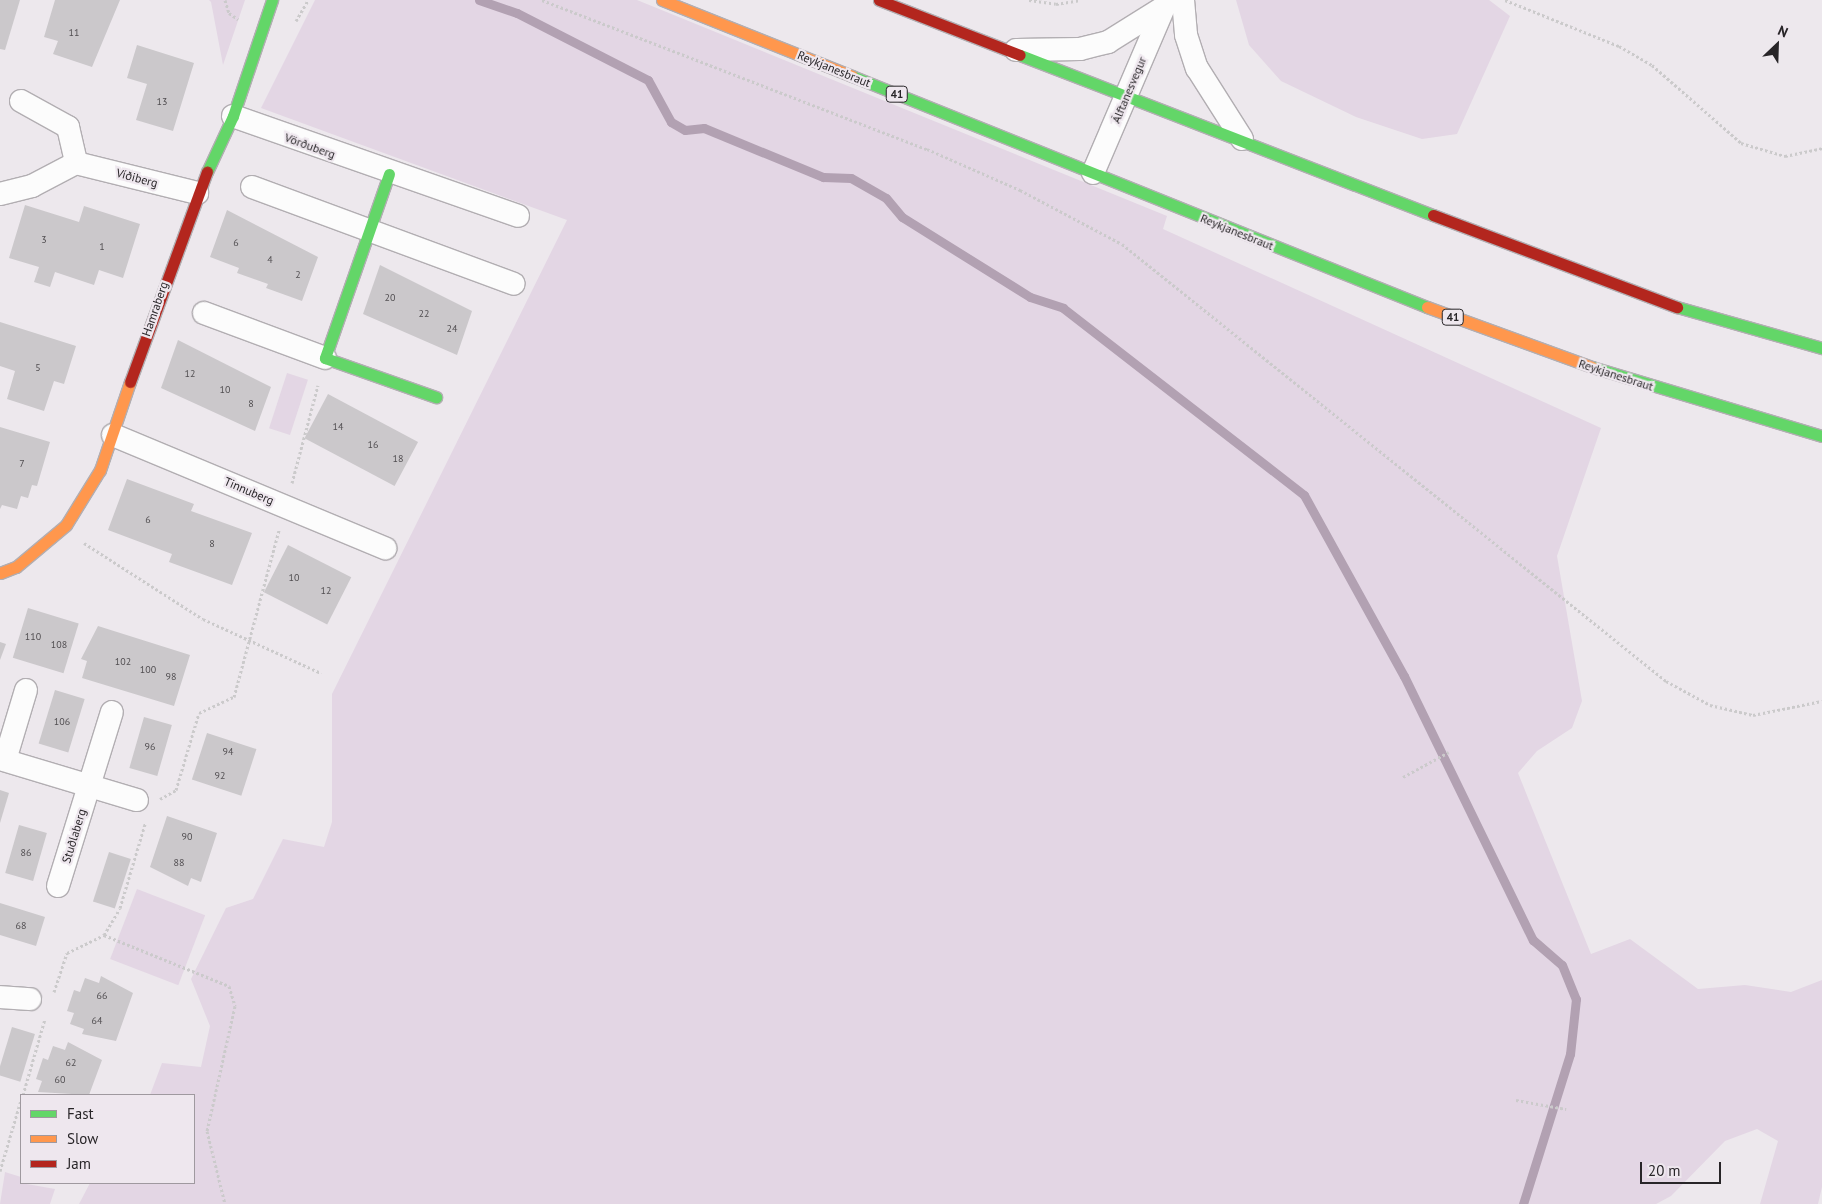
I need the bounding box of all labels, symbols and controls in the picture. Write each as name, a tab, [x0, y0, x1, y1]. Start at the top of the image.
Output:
north arrow	[1752, 20, 1802, 70]
text: N	[1775, 21, 1791, 41]
house number: 11	[69, 27, 79, 39]
street label: Reykjanesbraut	[795, 48, 873, 90]
street label: Álftanesvegur	[1109, 55, 1149, 125]
road number: 41	[886, 86, 908, 102]
house number: 13	[157, 96, 167, 108]
street label: Vörðuberg	[283, 130, 337, 162]
street label: Víðiberg	[115, 166, 159, 190]
street label: Reykjanesbraut	[1198, 211, 1276, 253]
house number: 3	[41, 234, 47, 246]
house number: 6	[233, 237, 239, 249]
house number: 1	[99, 241, 105, 253]
house number: 4	[267, 254, 273, 266]
house number: 2	[295, 269, 301, 281]
street label: Hamraberg	[139, 280, 171, 338]
house number: 20	[385, 292, 395, 304]
house number: 22	[419, 308, 429, 320]
road number: 41	[1442, 308, 1464, 326]
house number: 24	[447, 323, 457, 335]
street label: Reykjanesbraut	[1577, 356, 1655, 394]
house number: 5	[35, 362, 41, 374]
house number: 12	[185, 368, 195, 380]
house number: 10	[220, 384, 230, 396]
house number: 8	[248, 398, 254, 410]
house number: 14	[333, 421, 343, 433]
house number: 16	[368, 439, 378, 451]
house number: 18	[393, 453, 403, 465]
house number: 7	[19, 458, 25, 470]
street label: Tinnuberg	[222, 474, 276, 508]
house number: 6	[145, 514, 151, 526]
house number: 8	[209, 538, 215, 550]
house number: 10	[289, 572, 299, 584]
house number: 12	[321, 585, 331, 597]
house number: 110	[25, 631, 41, 643]
house number: 108	[51, 639, 67, 651]
house number: 102	[115, 656, 131, 668]
house number: 100	[140, 664, 156, 676]
house number: 98	[166, 671, 176, 683]
house number: 106	[54, 716, 70, 728]
house number: 96	[145, 741, 155, 753]
house number: 94	[223, 746, 233, 758]
house number: 92	[215, 770, 225, 782]
street label: Stuðlaberg	[59, 807, 89, 865]
house number: 90	[182, 831, 192, 843]
house number: 86	[21, 847, 31, 859]
house number: 88	[174, 857, 184, 869]
house number: 68	[16, 920, 26, 932]
house number: 66	[97, 990, 107, 1002]
house number: 64	[92, 1015, 102, 1027]
house number: 62	[66, 1057, 76, 1069]
house number: 60	[55, 1074, 65, 1086]
legend	[20, 1094, 195, 1184]
text: Fast	[67, 1104, 94, 1123]
text: Slow	[67, 1129, 98, 1148]
scale bar	[1642, 1152, 1723, 1184]
text: Jam	[67, 1154, 91, 1173]
text: 20 m	[1648, 1161, 1681, 1180]

